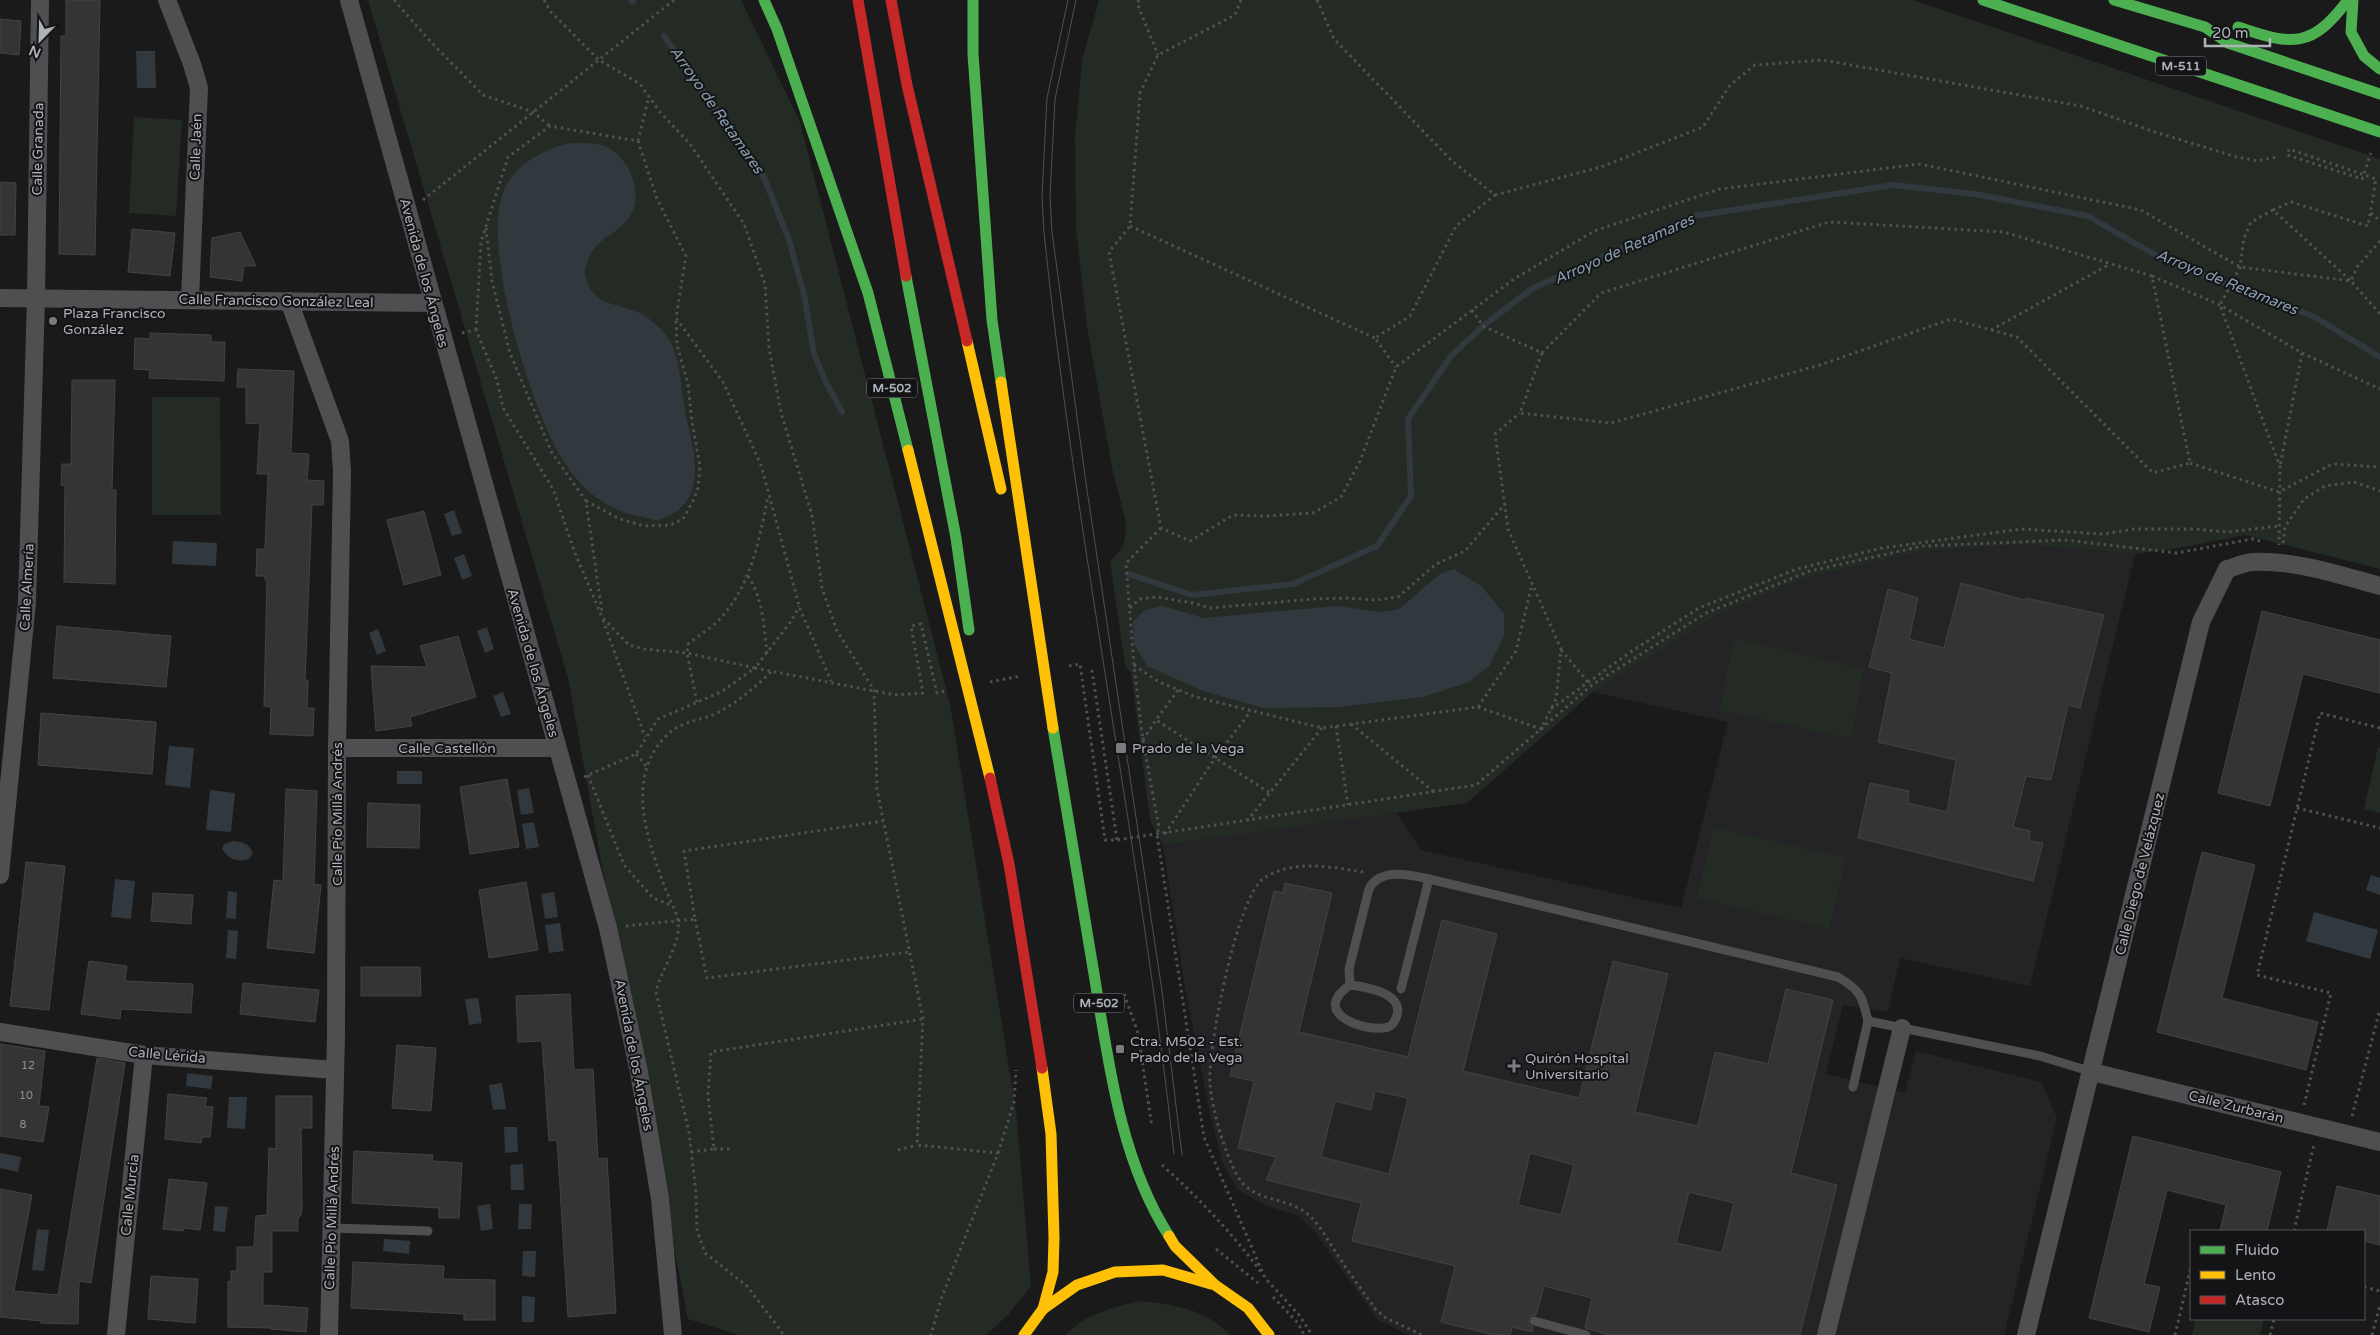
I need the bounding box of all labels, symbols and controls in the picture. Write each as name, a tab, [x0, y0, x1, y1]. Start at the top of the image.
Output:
north arrow	[15, 15, 65, 65]
scale bar	[2205, 15, 2270, 47]
text: 20 m	[2212, 24, 2249, 42]
text: N	[27, 41, 44, 62]
water label: Arroyo de Retamares	[666, 43, 769, 178]
road number: M-511	[2156, 56, 2206, 76]
street label: Calle Granada	[29, 102, 47, 196]
street label: Calle Jaén	[186, 113, 206, 181]
street label: Avenida de los Ángeles	[396, 196, 452, 350]
water label: Arroyo de Retamares	[1551, 209, 1698, 288]
water label: Arroyo de Retamares	[2154, 245, 2302, 319]
street label: Calle Francisco González Leal	[178, 291, 374, 311]
place label: Plaza Francisco González	[63, 305, 166, 338]
marker: Plaza Francisco González	[47, 315, 59, 327]
road number: M-502	[867, 378, 917, 398]
street label: Calle Almería	[16, 543, 38, 631]
street label: Avenida de los Ángeles	[504, 587, 562, 740]
street label: Calle Castellón	[398, 740, 496, 757]
place label: Prado de la Vega	[1132, 740, 1244, 757]
marker: Prado de la Vega	[1114, 741, 1128, 755]
street label: Calle Pío Millá Andrés	[329, 742, 346, 886]
street label: Calle Diego de Velázquez	[2112, 791, 2168, 957]
street label: Avenida de los Ángeles	[611, 978, 657, 1133]
road number: M-502	[1074, 994, 1124, 1012]
place label: Ctra. M502 - Est. Prado de la Vega	[1130, 1033, 1243, 1066]
street label: Calle Lérida	[128, 1043, 206, 1067]
marker: Ctra. M502 - Est. Prado de la Vega	[1114, 1043, 1126, 1055]
place label: Quirón Hospital Universitario	[1525, 1050, 1629, 1083]
house number: 12	[21, 1059, 35, 1072]
marker: Quirón Hospital Universitario	[1507, 1059, 1521, 1073]
street label: Calle Zurbarán	[2187, 1087, 2285, 1127]
house number: 10	[19, 1089, 33, 1102]
house number: 8	[20, 1118, 27, 1131]
street label: Calle Pío Millá Andrés	[321, 1146, 343, 1290]
street label: Calle Murcia	[117, 1153, 143, 1237]
legend	[2190, 1230, 2365, 1320]
text: Fluido	[2235, 1241, 2279, 1259]
text: Lento	[2235, 1266, 2276, 1284]
text: Atasco	[2235, 1291, 2284, 1309]

